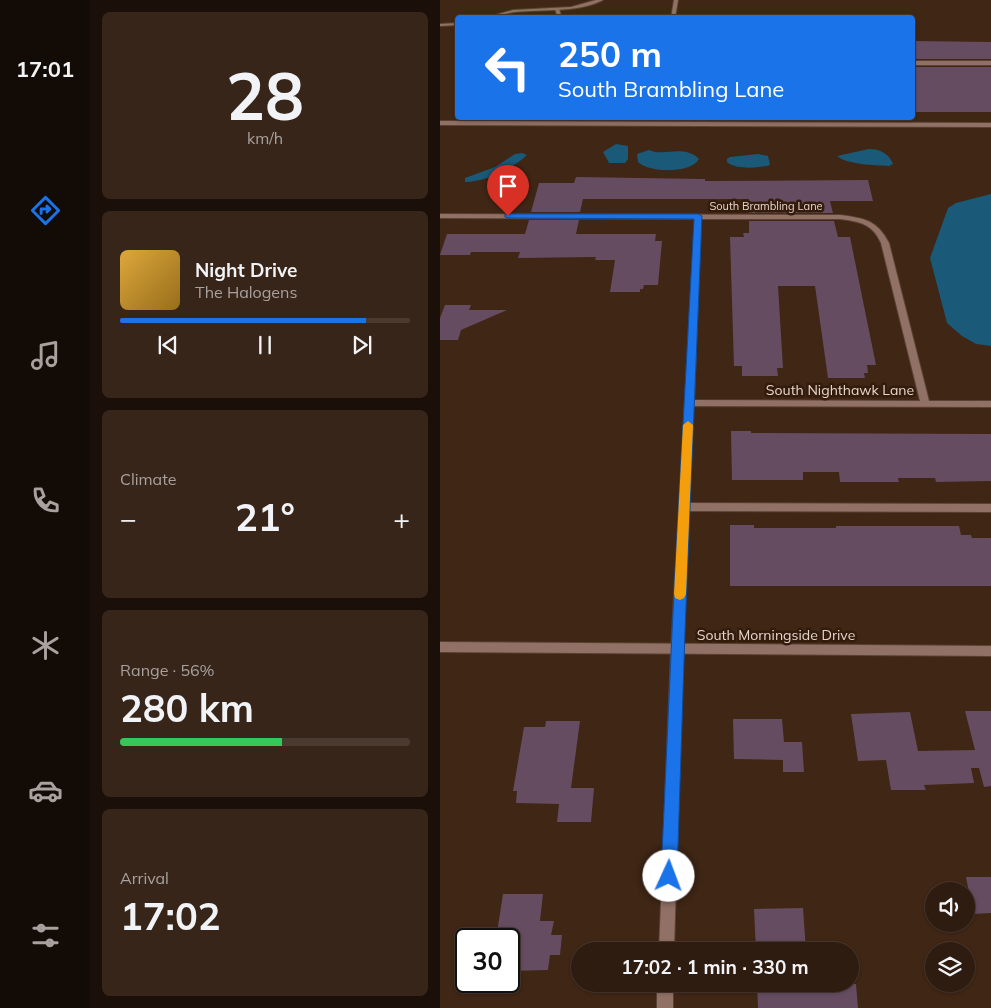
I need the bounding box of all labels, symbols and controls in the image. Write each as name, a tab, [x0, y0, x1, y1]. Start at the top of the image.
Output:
text: 250 m	[558, 32, 662, 76]
icon: left	[475, 35, 540, 100]
text: 17:01	[16, 55, 74, 83]
text: 28	[226, 55, 304, 136]
text: South Brambling Lane	[558, 75, 784, 103]
text: km/h	[247, 128, 283, 148]
pin	[487, 165, 529, 216]
icon: arrive	[494, 172, 522, 200]
icon: directions	[28, 193, 63, 228]
street label: South Brambling Lane	[709, 199, 823, 213]
text: Night Drive	[195, 258, 297, 282]
text: The Halogens	[195, 282, 297, 302]
icon: previous	[154, 331, 182, 359]
icon: pause	[251, 331, 279, 359]
icon: next	[348, 331, 376, 359]
icon: music	[28, 338, 63, 373]
street label: South Nighthawk Lane	[766, 381, 914, 399]
text: Climate	[120, 469, 176, 489]
icon: phone	[28, 483, 63, 518]
text: 21°	[235, 493, 295, 541]
text: −	[120, 501, 137, 536]
text: +	[393, 501, 410, 536]
street label: South Morningside Drive	[697, 626, 855, 644]
icon: climate	[28, 628, 63, 663]
text: Range · 56%	[120, 660, 215, 680]
text: 280 km	[120, 684, 254, 732]
icon: car	[28, 773, 63, 808]
position arrow	[642, 849, 694, 901]
text: Arrival	[120, 868, 169, 888]
map controls	[925, 882, 975, 992]
button: sound	[925, 882, 975, 932]
text: 17:02	[120, 892, 221, 940]
icon: filters	[28, 918, 63, 953]
speed limit sign: 30	[455, 928, 520, 993]
button: layers	[925, 942, 975, 992]
text: 17:02 · 1 min · 330 m	[621, 955, 809, 979]

